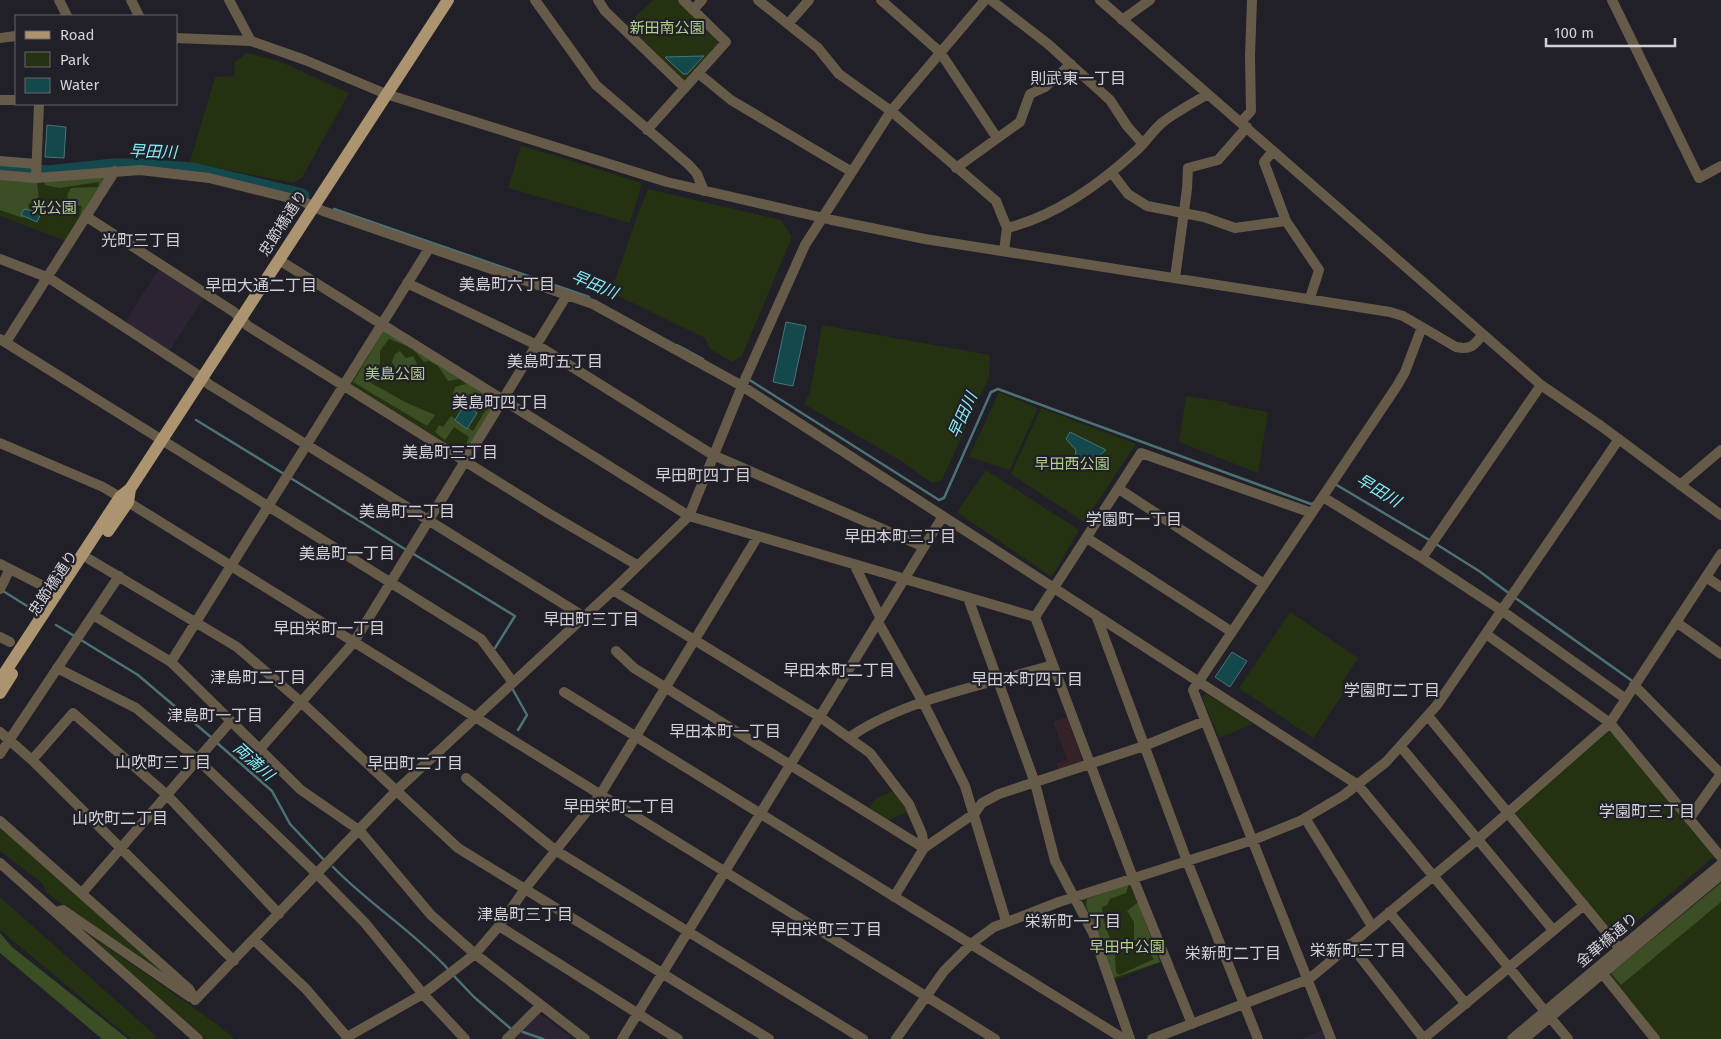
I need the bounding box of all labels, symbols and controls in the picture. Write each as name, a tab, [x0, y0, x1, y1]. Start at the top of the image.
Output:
legend	[15, 15, 178, 105]
scale bar	[1546, 15, 1675, 47]
park label: 新田南公園	[629, 19, 705, 37]
text: 100 m	[1554, 24, 1594, 42]
text: Road	[60, 26, 95, 44]
text: Park	[60, 51, 90, 69]
district label: 則武東一丁目	[1030, 69, 1126, 88]
text: Water	[60, 76, 99, 94]
water label: 早田川	[129, 141, 179, 162]
street label: 忠節橋通り	[255, 187, 311, 259]
park label: 光公園	[31, 199, 77, 217]
district label: 光町三丁目	[101, 231, 181, 250]
water label: 早田川	[569, 266, 622, 303]
district label: 美島町六丁目	[459, 275, 555, 294]
district label: 早田大通二丁目	[205, 276, 317, 295]
district label: 美島町五丁目	[507, 352, 603, 371]
park label: 美島公園	[365, 365, 425, 383]
water label: 早田川	[944, 388, 982, 441]
district label: 美島町四丁目	[452, 393, 548, 412]
district label: 美島町三丁目	[402, 443, 498, 462]
park label: 早田西公園	[1034, 455, 1110, 473]
district label: 早田町四丁目	[655, 466, 751, 485]
water label: 早田川	[1353, 470, 1406, 512]
district label: 美島町二丁目	[359, 502, 455, 521]
district label: 学園町一丁目	[1086, 510, 1182, 529]
district label: 早田本町三丁目	[844, 527, 956, 546]
district label: 美島町一丁目	[299, 544, 395, 563]
street label: 忠節橋通り	[25, 547, 81, 619]
district label: 早田町三丁目	[543, 610, 639, 629]
district label: 早田栄町一丁目	[273, 619, 385, 638]
district label: 早田本町二丁目	[783, 661, 895, 680]
district label: 津島町二丁目	[210, 668, 306, 687]
district label: 早田本町四丁目	[971, 670, 1083, 689]
district label: 学園町二丁目	[1344, 681, 1440, 700]
district label: 津島町一丁目	[167, 706, 263, 725]
district label: 早田本町一丁目	[669, 722, 781, 741]
water label: 両満川	[229, 738, 279, 786]
district label: 山吹町三丁目	[115, 753, 211, 772]
district label: 早田町二丁目	[367, 754, 463, 773]
district label: 早田栄町二丁目	[563, 797, 675, 816]
district label: 学園町三丁目	[1599, 802, 1695, 821]
district label: 山吹町二丁目	[72, 809, 168, 828]
district label: 津島町三丁目	[477, 905, 573, 924]
street label: 金華橋通り	[1572, 909, 1642, 971]
district label: 栄新町一丁目	[1025, 912, 1121, 931]
district label: 早田栄町三丁目	[770, 920, 882, 939]
park label: 早田中公園	[1089, 938, 1165, 956]
district label: 栄新町三丁目	[1310, 941, 1406, 960]
district label: 栄新町二丁目	[1185, 944, 1281, 963]

